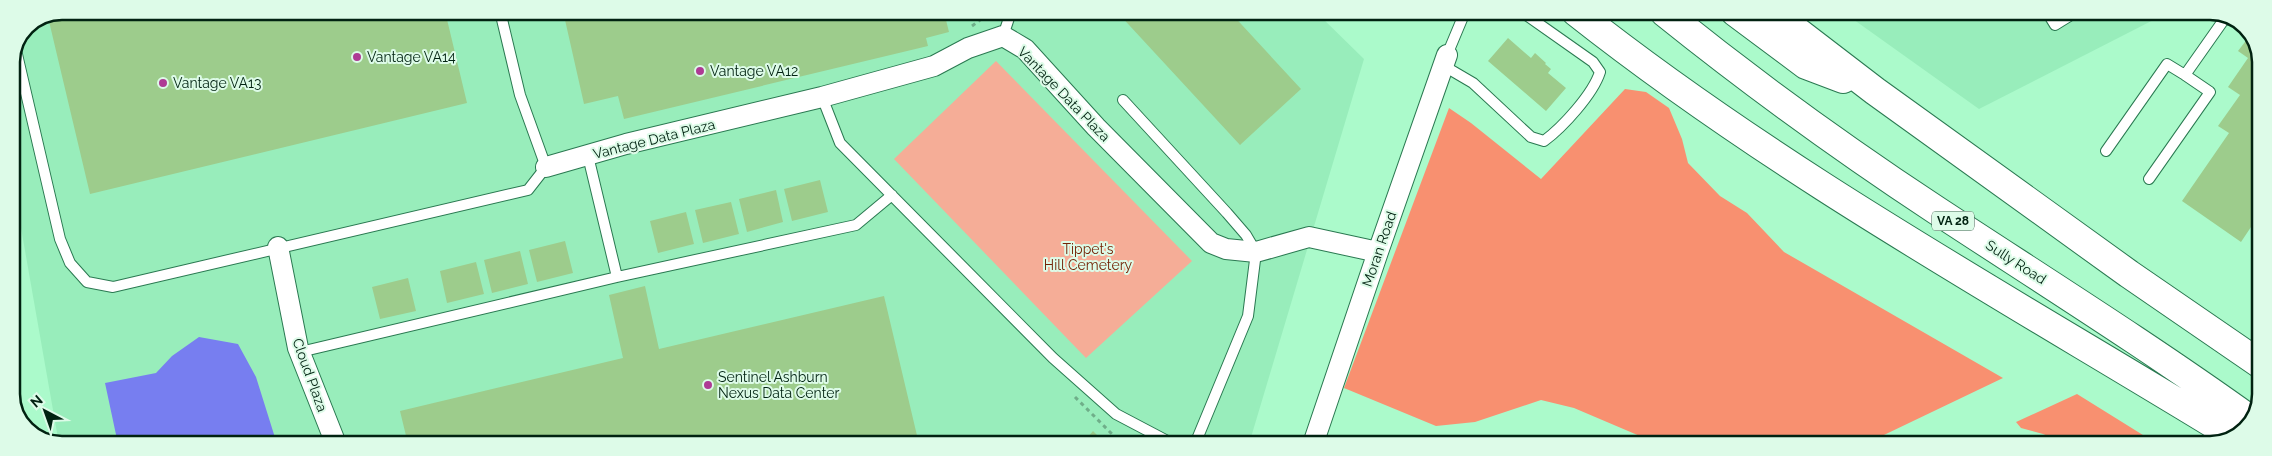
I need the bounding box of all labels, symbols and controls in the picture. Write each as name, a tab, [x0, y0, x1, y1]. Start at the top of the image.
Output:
street label: Vantage Data Plaza	[1015, 43, 1113, 145]
place label: Vantage VA14	[367, 49, 456, 65]
marker: Vantage VA14	[351, 51, 363, 63]
place label: Vantage VA12	[710, 63, 798, 79]
marker: Vantage VA12	[694, 65, 706, 77]
place label: Vantage VA13	[173, 75, 261, 91]
marker: Vantage VA13	[157, 77, 169, 89]
street label: Vantage Data Plaza	[591, 116, 717, 162]
street label: Moran Road	[1359, 209, 1399, 289]
road number: VA 28	[1932, 212, 1974, 230]
street label: Sully Road	[1983, 237, 2049, 287]
park label: Tippet's Hill Cemetery	[1044, 241, 1133, 273]
street label: Cloud Plaza	[289, 336, 331, 414]
place label: Sentinel Ashburn Nexus Data Center	[718, 369, 839, 401]
marker: Sentinel Ashburn Nexus Data Center	[702, 379, 714, 391]
north arrow	[20, 386, 70, 436]
text: N	[27, 392, 46, 411]

